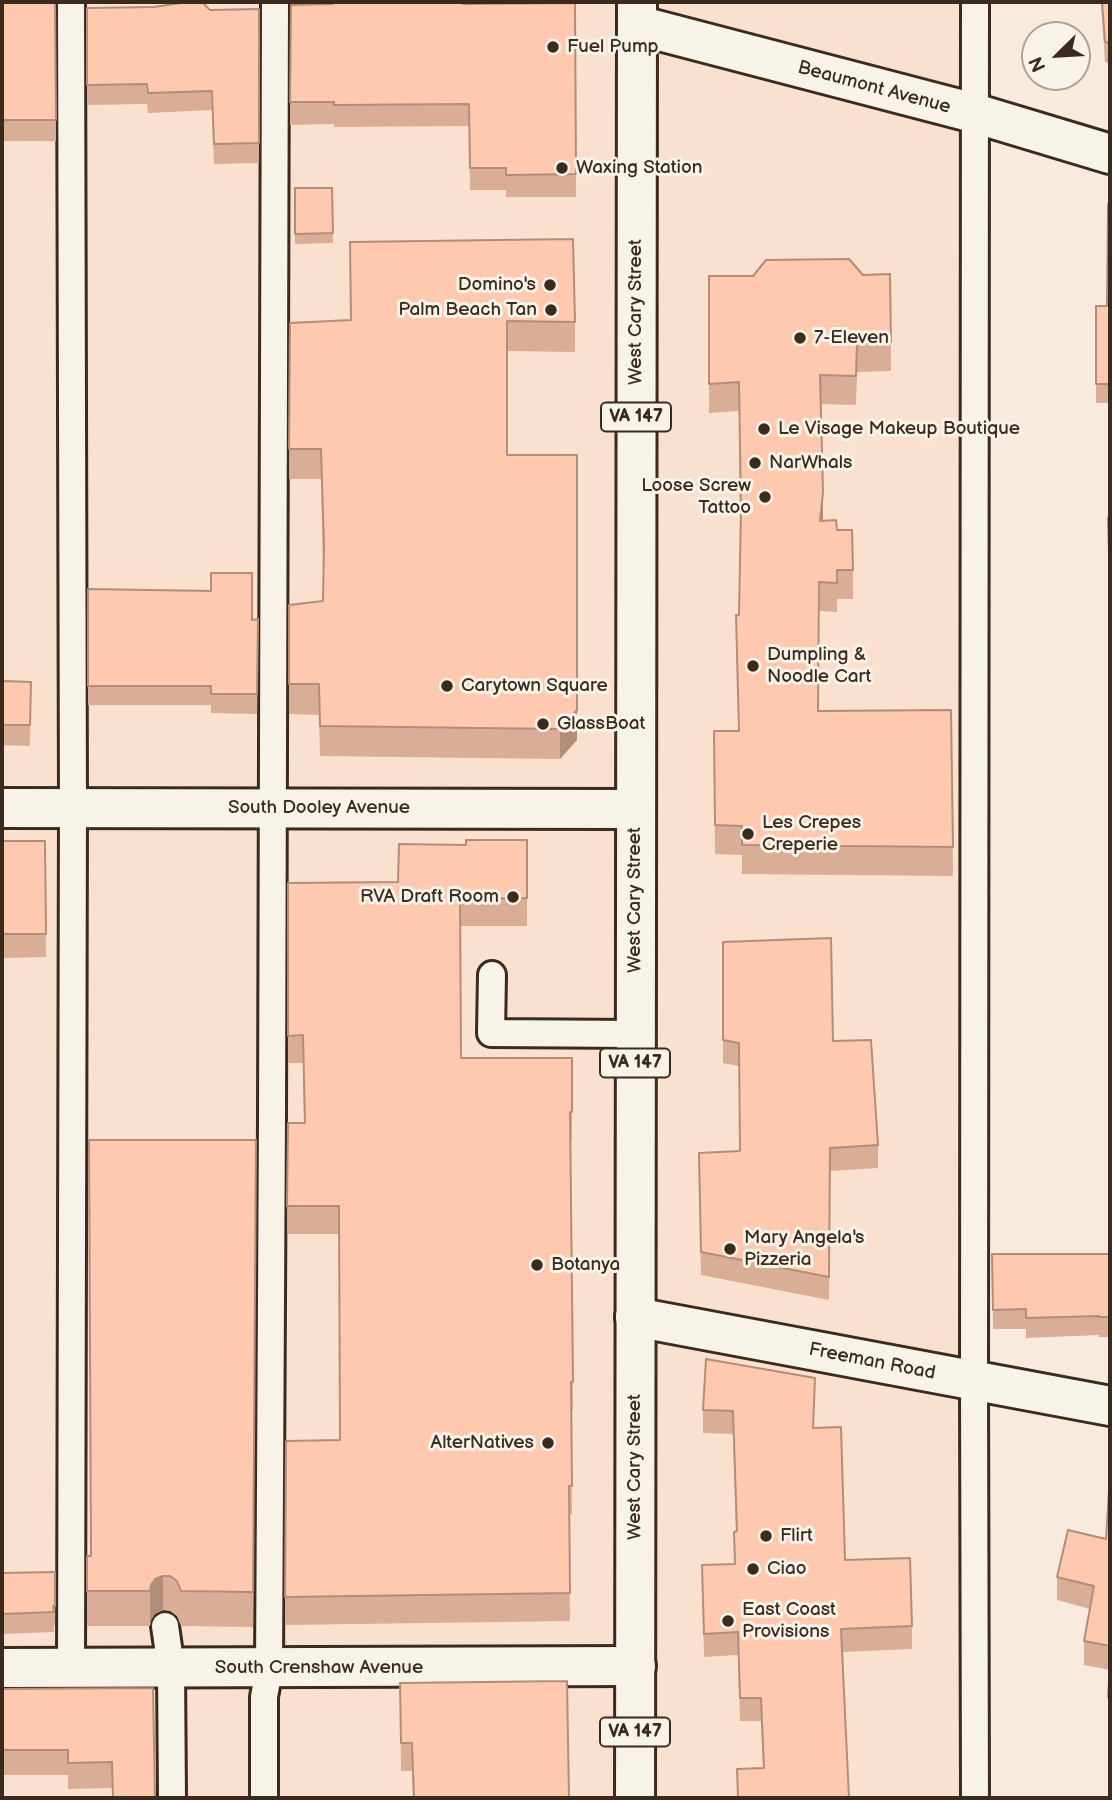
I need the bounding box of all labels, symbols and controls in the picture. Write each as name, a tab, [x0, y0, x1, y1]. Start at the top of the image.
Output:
north arrow	[1021, 21, 1091, 91]
place label: Fuel Pump	[567, 36, 659, 58]
marker: Fuel Pump	[545, 39, 561, 55]
text: N	[1025, 53, 1052, 75]
street label: Beaumont Avenue	[795, 57, 953, 119]
place label: Waxing Station	[576, 157, 702, 179]
marker: Waxing Station	[554, 160, 570, 176]
street label: West Cary Street	[625, 239, 647, 385]
place label: Domino's	[458, 274, 536, 296]
marker: Domino's	[542, 277, 558, 293]
place label: Palm Beach Tan	[398, 299, 537, 321]
marker: Palm Beach Tan	[543, 302, 559, 318]
place label: 7-Eleven	[814, 327, 889, 349]
marker: 7-Eleven	[792, 330, 808, 346]
road number: VA 147	[601, 402, 671, 432]
place label: Le Visage Makeup Boutique	[778, 418, 1020, 440]
marker: Le Visage Makeup Boutique	[756, 421, 772, 437]
place label: NarWhals	[769, 452, 852, 474]
marker: NarWhals	[747, 455, 763, 471]
place label: Loose Screw Tattoo	[641, 475, 751, 519]
marker: Loose Screw Tattoo	[757, 489, 773, 505]
place label: Dumpling & Noodle Cart	[767, 644, 871, 688]
marker: Dumpling & Noodle Cart	[745, 658, 761, 674]
place label: Carytown Square	[461, 675, 608, 697]
marker: Carytown Square	[439, 678, 455, 694]
place label: GlassBoat	[557, 713, 645, 735]
marker: GlassBoat	[535, 716, 551, 732]
street label: South Dooley Avenue	[228, 797, 410, 819]
place label: Les Crepes Creperie	[762, 812, 861, 856]
marker: Les Crepes Creperie	[740, 826, 756, 842]
street label: West Cary Street	[624, 827, 646, 973]
place label: RVA Draft Room	[360, 886, 499, 908]
marker: RVA Draft Room	[505, 889, 521, 905]
road number: VA 147	[600, 1048, 670, 1078]
place label: Mary Angela's Pizzeria	[744, 1227, 865, 1271]
marker: Mary Angela's Pizzeria	[722, 1241, 738, 1257]
place label: Botanya	[551, 1254, 620, 1276]
marker: Botanya	[529, 1257, 545, 1273]
street label: Freeman Road	[807, 1339, 937, 1385]
street label: West Cary Street	[624, 1394, 646, 1540]
place label: AlterNatives	[431, 1432, 534, 1454]
marker: AlterNatives	[540, 1435, 556, 1451]
place label: Flirt	[780, 1525, 813, 1547]
marker: Flirt	[758, 1528, 774, 1544]
place label: Ciao	[767, 1558, 807, 1580]
marker: Ciao	[745, 1561, 761, 1577]
place label: East Coast Provisions	[742, 1599, 836, 1643]
marker: East Coast Provisions	[720, 1613, 736, 1629]
street label: South Crenshaw Avenue	[215, 1657, 423, 1679]
road number: VA 147	[600, 1717, 670, 1746]

